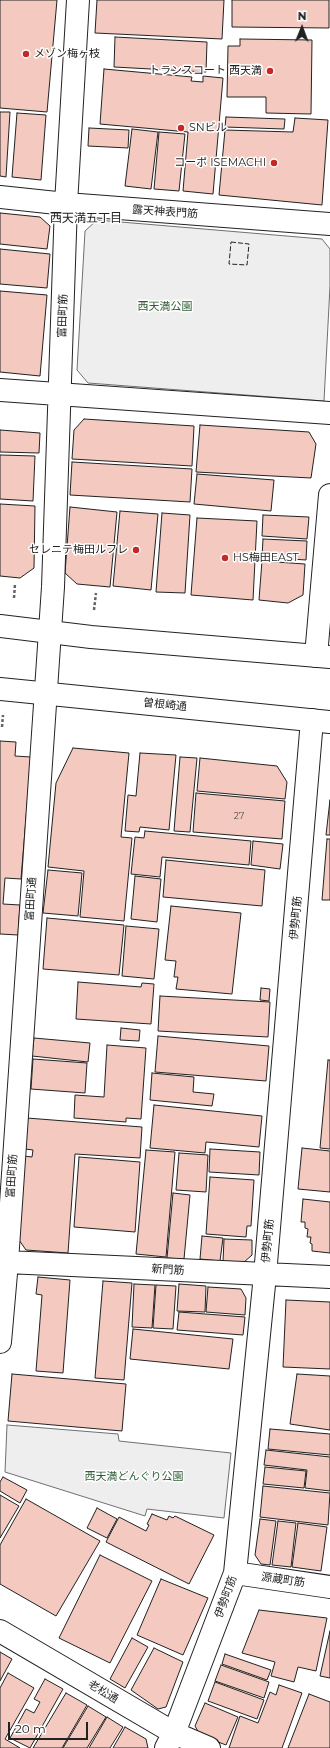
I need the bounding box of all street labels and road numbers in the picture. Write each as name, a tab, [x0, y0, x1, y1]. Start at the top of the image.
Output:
street label: 露天神表門筋	[132, 203, 198, 221]
street label: 富田町筋	[56, 294, 70, 338]
street label: 曽根崎通	[142, 696, 188, 714]
street label: 富田町通	[23, 877, 39, 921]
street label: 伊勢町筋	[288, 896, 304, 940]
street label: 富田町筋	[4, 1154, 20, 1198]
street label: 伊勢町筋	[260, 1219, 276, 1263]
street label: 新門筋	[151, 1263, 185, 1277]
street label: 源蔵町筋	[260, 1570, 306, 1590]
street label: 伊勢町筋	[212, 1574, 240, 1620]
street label: 老松通	[85, 1678, 121, 1706]

